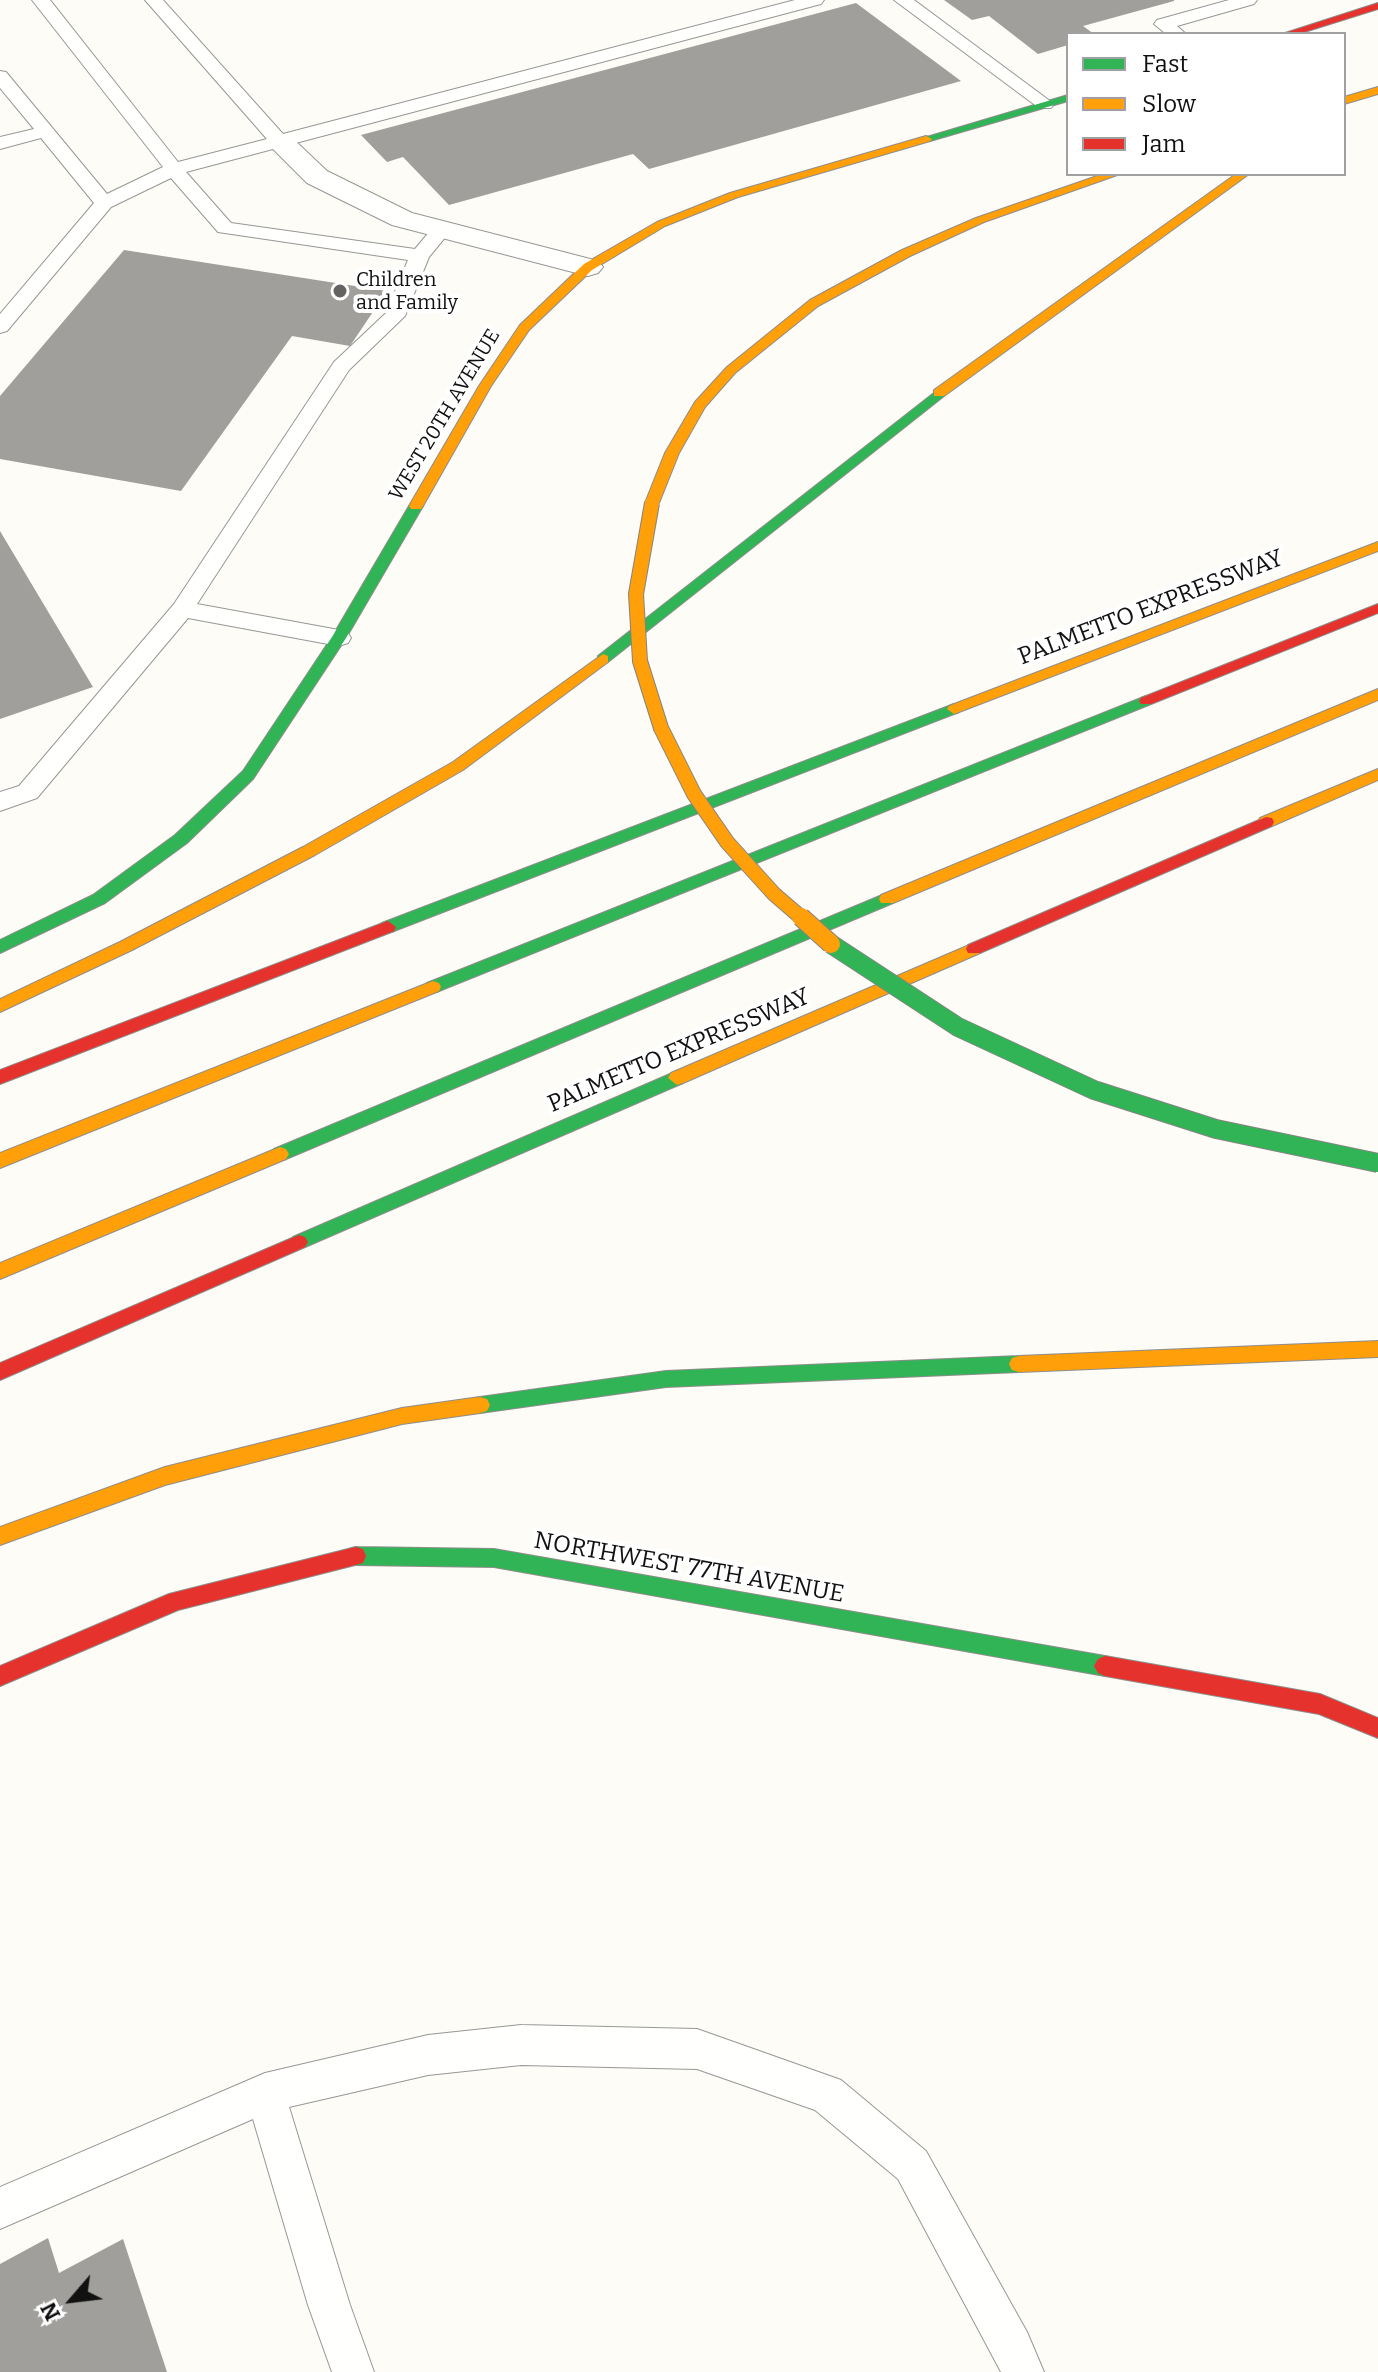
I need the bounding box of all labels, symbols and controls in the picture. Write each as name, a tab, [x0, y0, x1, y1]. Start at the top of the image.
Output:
legend	[1066, 32, 1346, 176]
text: Fast	[1142, 50, 1188, 78]
text: Slow	[1142, 90, 1196, 118]
text: Jam	[1142, 130, 1185, 158]
place label: Children and Family	[356, 268, 458, 315]
marker: Children and Family	[331, 282, 349, 300]
street label: WEST 20TH AVENUE	[384, 325, 506, 505]
street label: PALMETTO EXPRESSWAY	[1014, 544, 1288, 672]
street label: PALMETTO EXPRESSWAY	[544, 983, 814, 1119]
street label: NORTHWEST 77TH AVENUE	[532, 1527, 846, 1609]
north arrow	[32, 2260, 112, 2340]
text: N	[34, 2298, 66, 2325]

